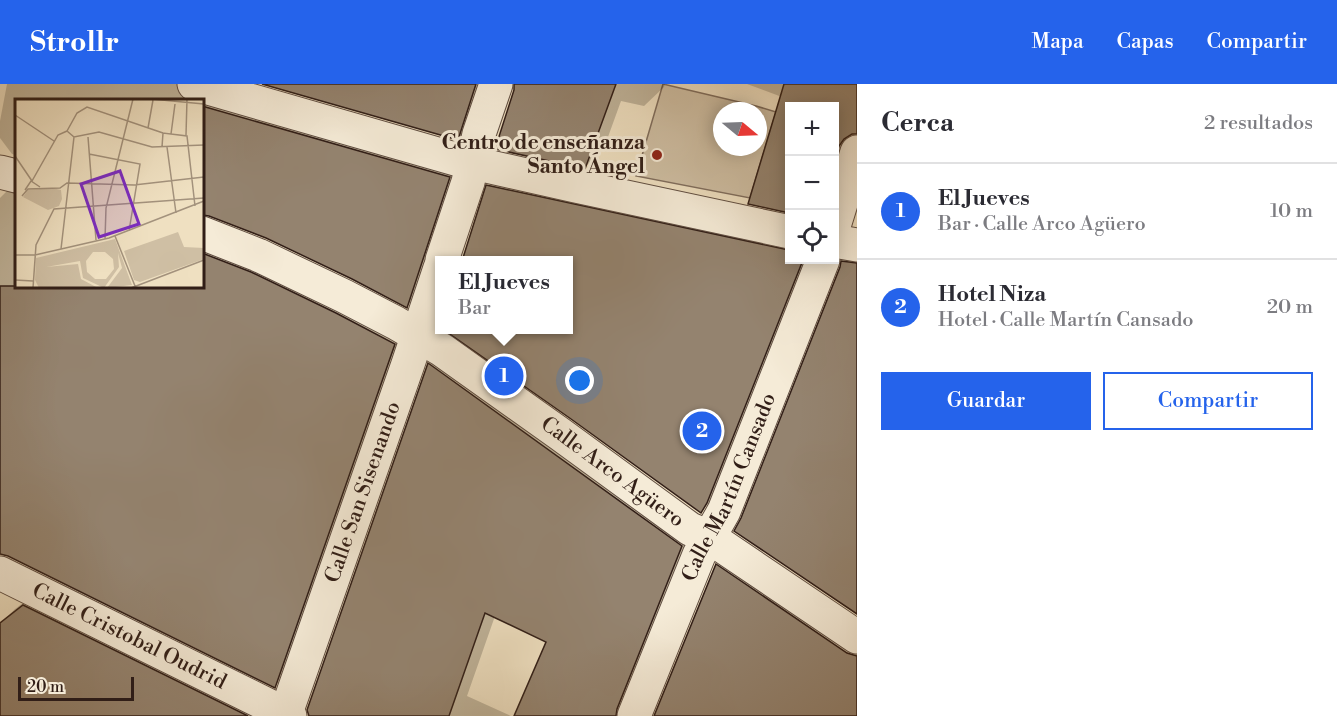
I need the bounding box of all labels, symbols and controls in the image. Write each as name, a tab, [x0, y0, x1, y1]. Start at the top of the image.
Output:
text: Strollr	[30, 25, 119, 60]
text: Mapa	[1032, 29, 1084, 55]
text: Capas	[1117, 29, 1174, 55]
text: Compartir	[1207, 29, 1307, 55]
inset map	[15, 99, 204, 288]
north arrow	[713, 102, 767, 156]
map controls	[785, 102, 839, 264]
button: +	[785, 102, 839, 156]
text: Cerca	[881, 107, 954, 139]
text: 2 resultados	[1204, 111, 1313, 136]
place label: Centro de enseñanza Santo Ángel	[441, 130, 646, 180]
marker: Centro de enseñanza Santo Ángel	[650, 148, 664, 162]
button: −	[785, 156, 839, 210]
text: El Jueves	[938, 185, 1030, 212]
text: 1	[896, 199, 905, 224]
text: 10 m	[1270, 199, 1313, 224]
button: locate	[785, 210, 839, 264]
text: Bar · Calle Arco Agüero	[938, 212, 1146, 237]
popup	[435, 256, 573, 334]
text: El Jueves	[458, 269, 550, 296]
text: Hotel Niza	[938, 281, 1046, 308]
text: 2	[894, 295, 907, 320]
text: 20 m	[1267, 295, 1313, 320]
text: Bar	[458, 296, 491, 321]
text: Hotel · Calle Martín Cansado	[938, 308, 1194, 333]
pin: 1	[484, 354, 524, 398]
your location	[565, 366, 594, 395]
button: Guardar	[881, 372, 1091, 430]
button: Compartir	[1103, 372, 1313, 430]
street label: Calle Martín Cansado	[677, 389, 782, 585]
street label: Calle San Sisenando	[320, 398, 407, 586]
pin: 2	[682, 408, 722, 454]
street label: Calle Arco Agüero	[535, 411, 689, 533]
street label: Calle Cristobal Oudrid	[28, 578, 231, 696]
scale bar	[18, 674, 134, 702]
text: 20 m	[27, 677, 64, 697]

